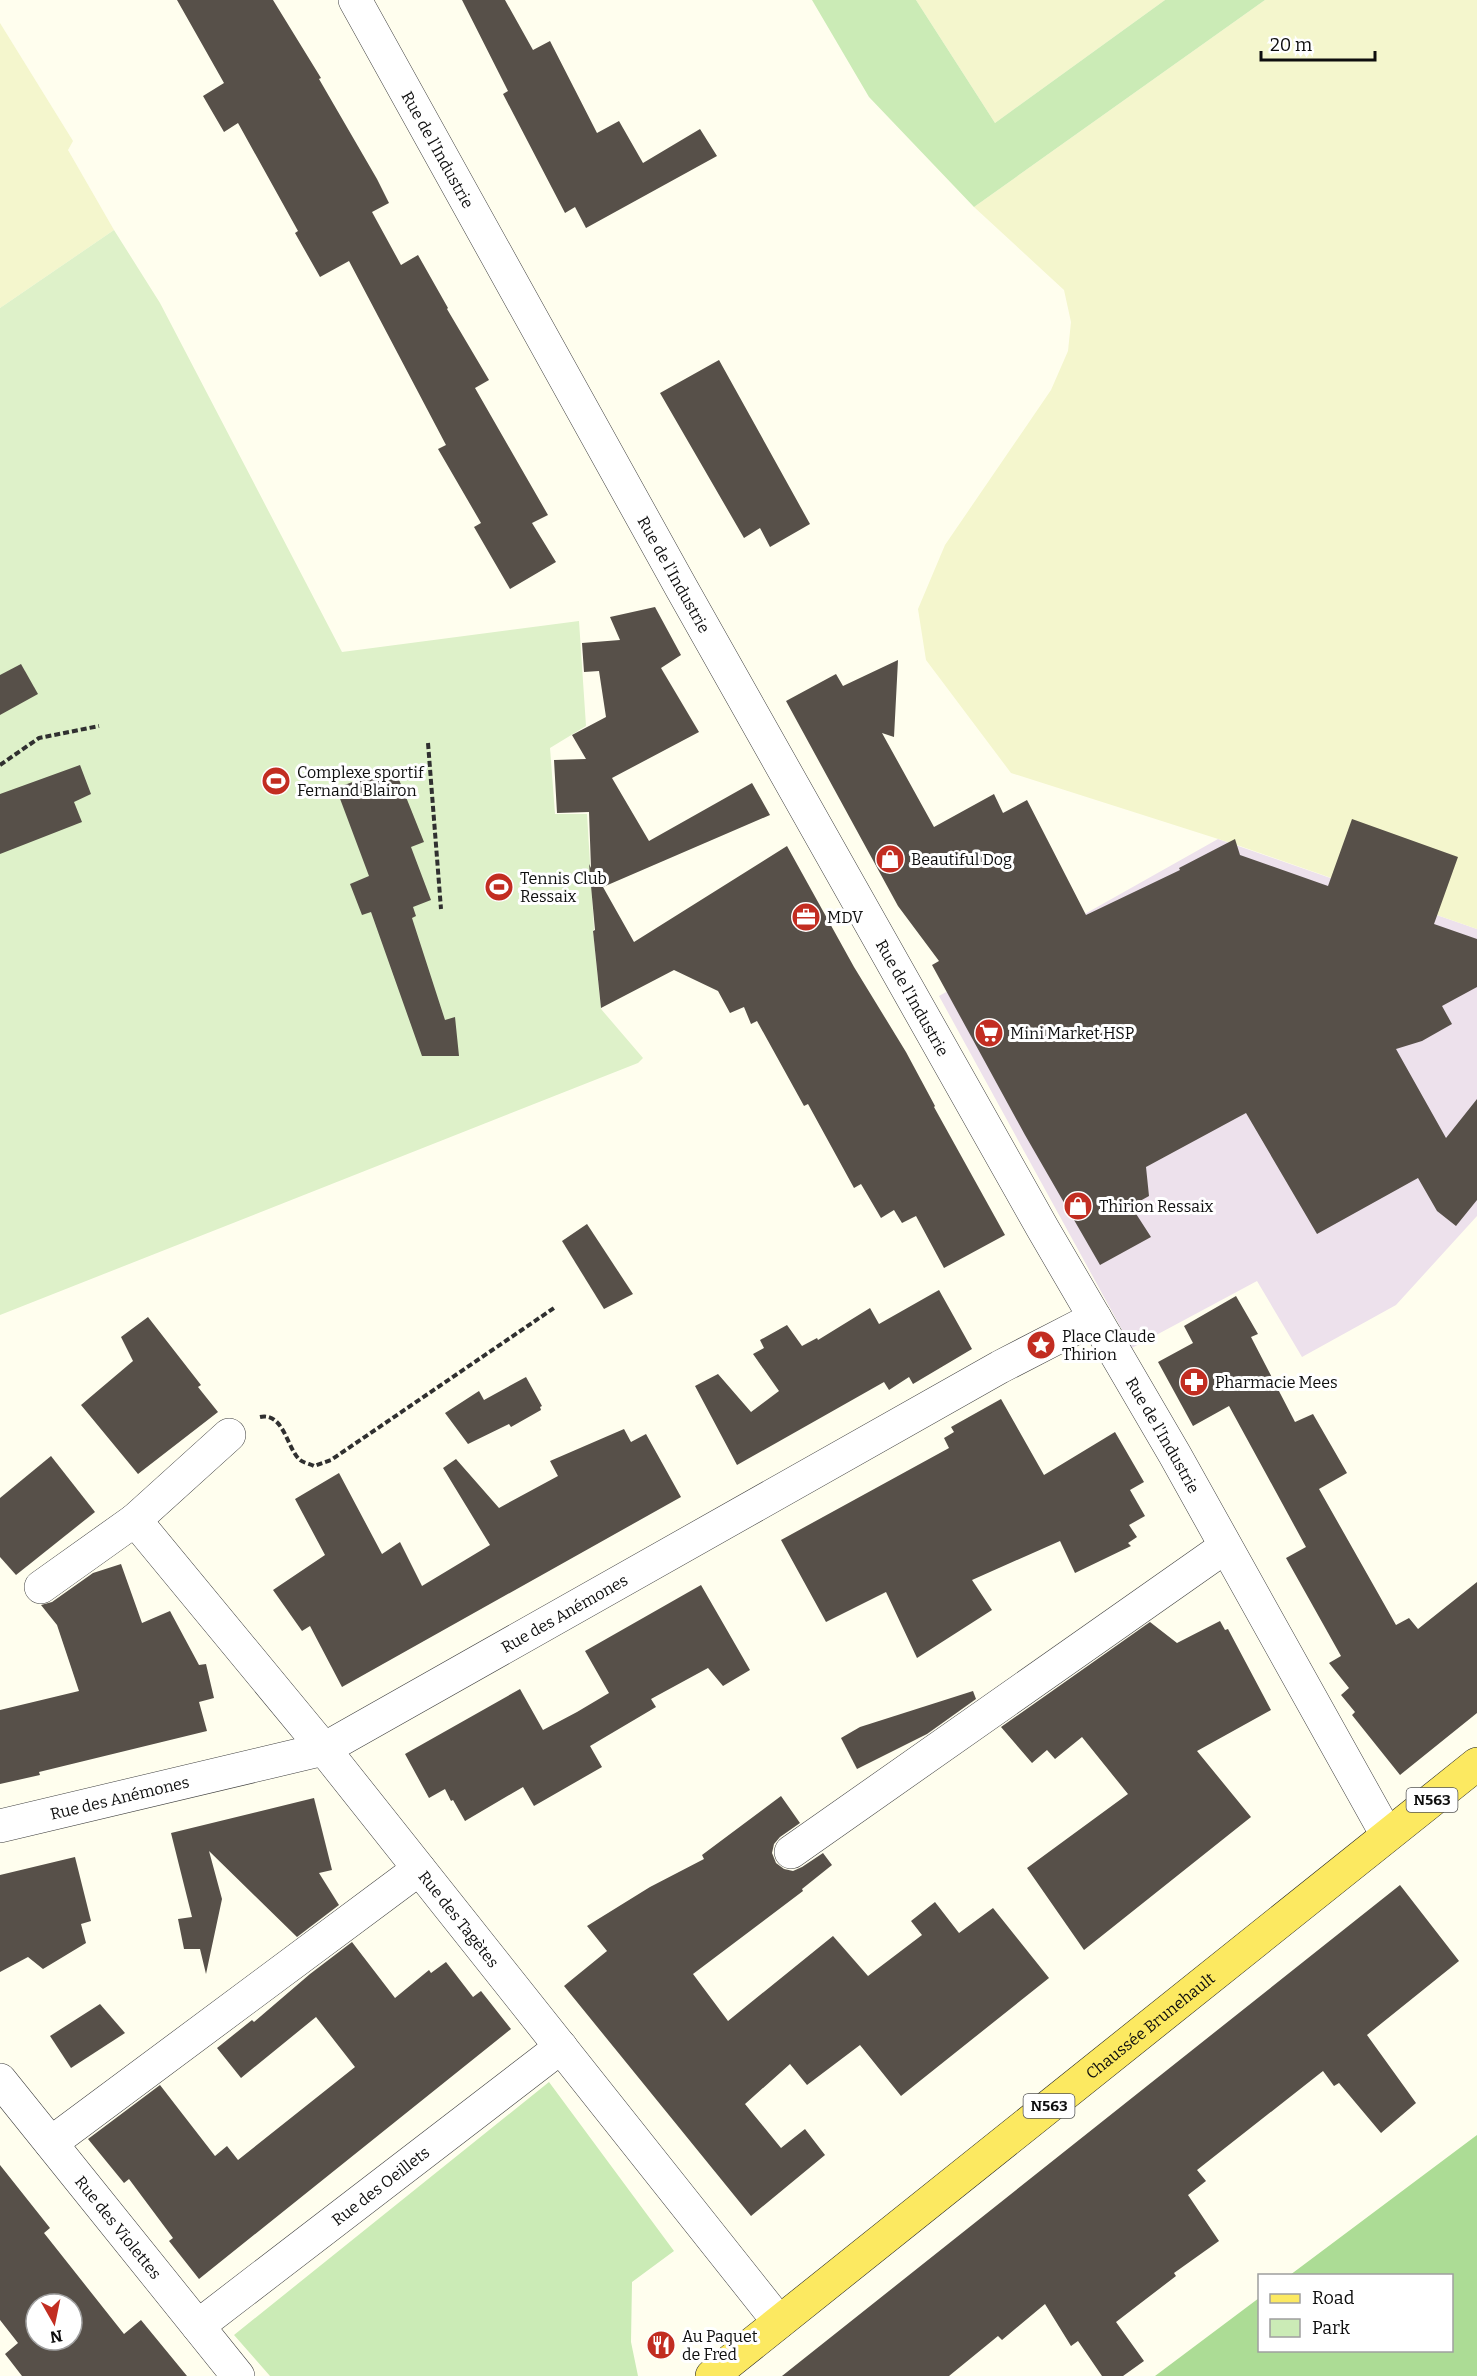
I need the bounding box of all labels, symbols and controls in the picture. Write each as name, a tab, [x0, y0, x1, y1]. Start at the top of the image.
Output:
scale bar	[1261, 24, 1375, 62]
text: 20 m	[1270, 34, 1312, 56]
street label: Rue de l'Industrie	[398, 88, 478, 211]
street label: Rue de l'Industrie	[634, 513, 714, 636]
place label: Complexe sportif Fernand Blairon	[297, 763, 425, 800]
sports icon: Complexe sportif Fernand Blairon	[260, 765, 292, 797]
shop icon: Beautiful Dog	[874, 843, 906, 875]
place label: Beautiful Dog	[911, 850, 1012, 869]
place label: Tennis Club Ressaix	[520, 869, 607, 906]
sports icon: Tennis Club Ressaix	[483, 871, 515, 903]
office icon: MDV	[790, 901, 822, 933]
place label: MDV	[827, 908, 864, 927]
street label: Rue de l'Industrie	[872, 936, 953, 1059]
supermarket icon: Mini Market HSP	[973, 1017, 1005, 1049]
place label: Mini Market HSP	[1010, 1024, 1134, 1043]
shop icon: Thirion Ressaix	[1062, 1190, 1094, 1222]
place label: Thirion Ressaix	[1099, 1197, 1213, 1216]
place label: Place Claude Thirion	[1062, 1327, 1156, 1364]
place icon: Place Claude Thirion	[1025, 1329, 1057, 1361]
pharmacy icon: Pharmacie Mees	[1178, 1366, 1210, 1398]
place label: Pharmacie Mees	[1215, 1373, 1338, 1392]
street label: Rue de l'Industrie	[1122, 1374, 1204, 1496]
street label: Rue des Anémones	[498, 1570, 631, 1656]
street label: Rue des Anémones	[48, 1772, 191, 1823]
road number: N563	[1406, 1788, 1458, 1812]
street label: Rue des Tagètes	[415, 1867, 503, 1971]
street label: Chaussée Brunehault	[1082, 1968, 1218, 2083]
road number: N563	[1024, 2094, 1074, 2118]
street label: Rue des Oeillets	[328, 2142, 433, 2229]
street label: Rue des Violettes	[71, 2172, 166, 2283]
legend	[1258, 2274, 1453, 2352]
text: Road	[1312, 2287, 1355, 2309]
north arrow	[24, 2292, 84, 2352]
text: Park	[1312, 2317, 1351, 2339]
text: N	[49, 2326, 64, 2347]
place label: Au Paquet de Fred	[682, 2327, 758, 2364]
restaurant icon: Au Paquet de Fred	[645, 2329, 677, 2361]

